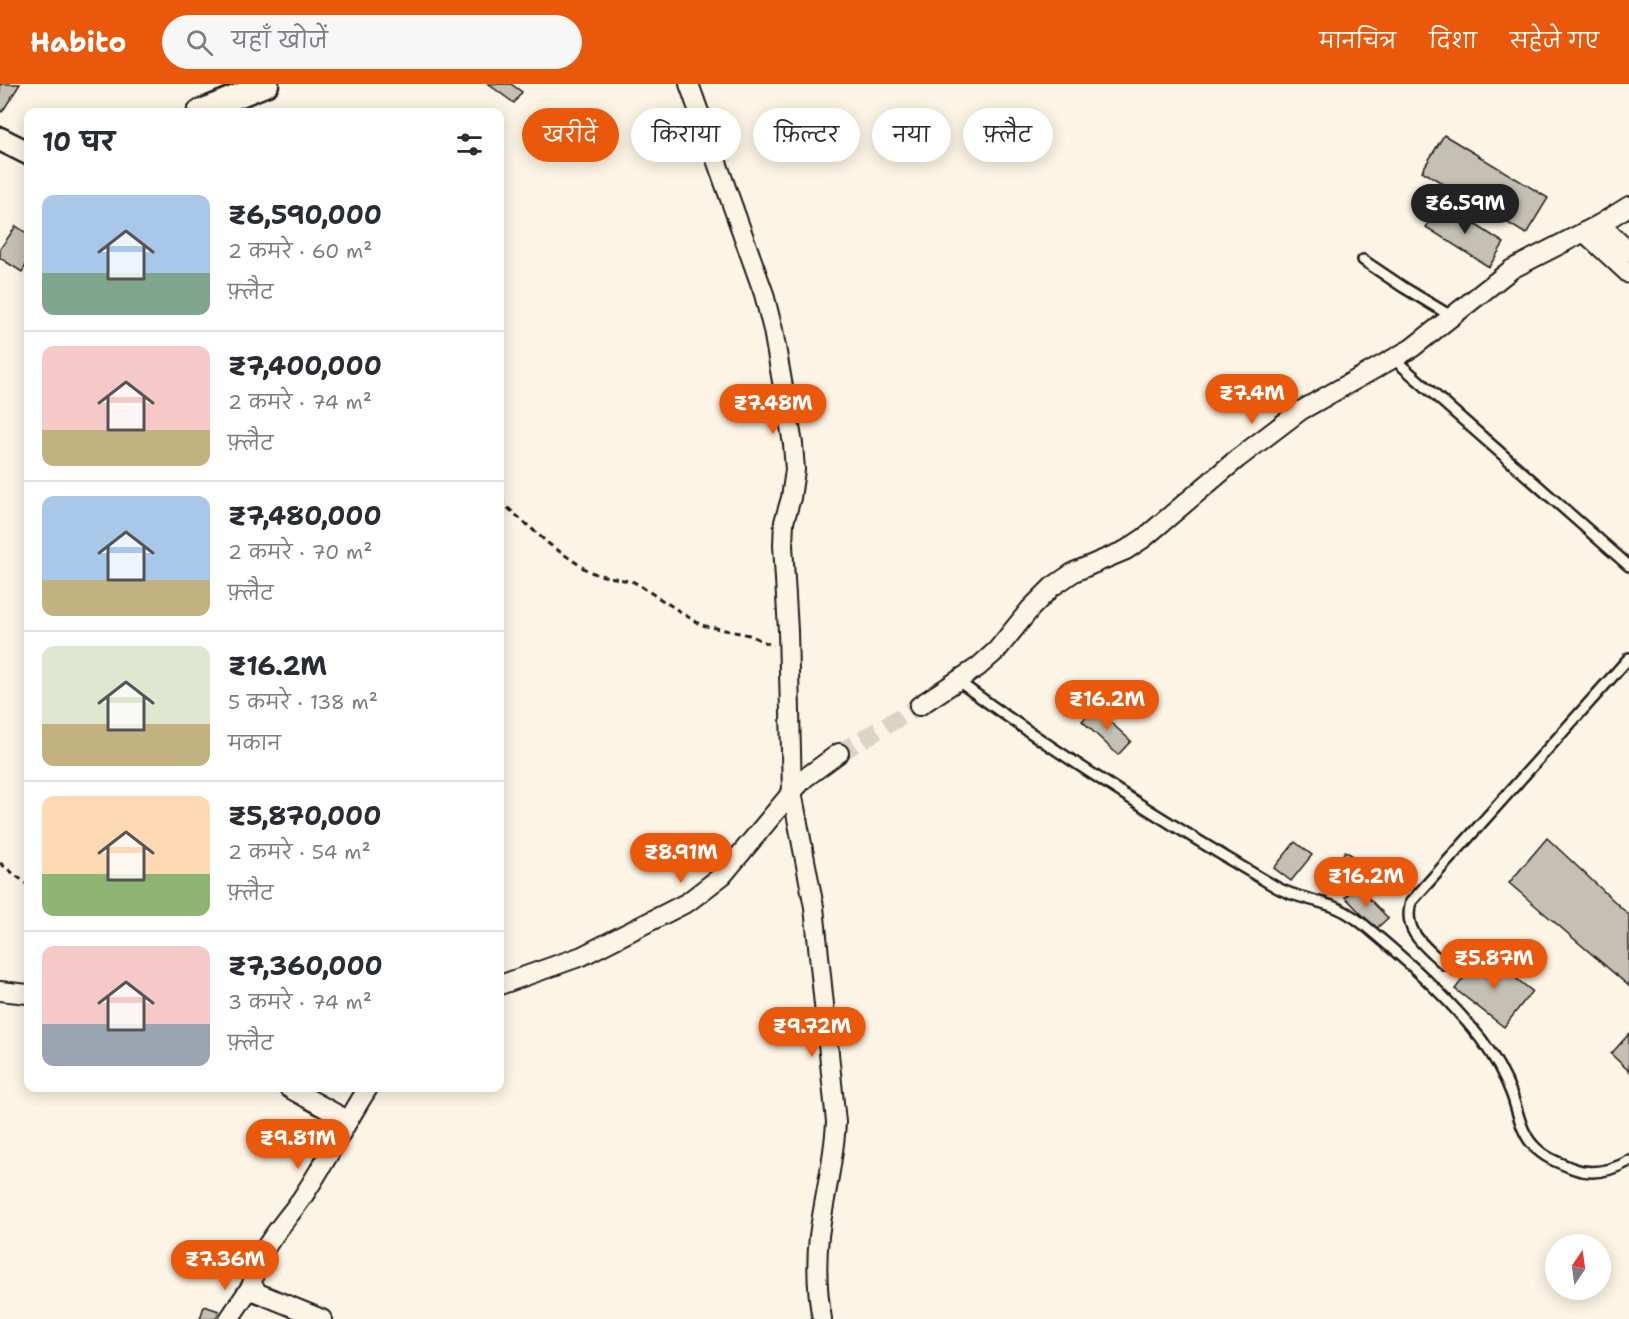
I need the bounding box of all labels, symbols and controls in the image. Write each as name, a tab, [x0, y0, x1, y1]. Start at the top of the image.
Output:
search box	[162, 15, 582, 69]
text: Habito	[30, 23, 126, 61]
icon: search	[183, 26, 216, 59]
text: यहाँ खोजें	[231, 26, 328, 55]
text: मानचित्र	[1319, 27, 1396, 55]
text: दिशा	[1429, 27, 1477, 55]
text: सहेजे गए	[1510, 27, 1599, 55]
chip: खरीदें	[522, 108, 619, 162]
chip: किराया	[631, 108, 741, 162]
chip: फ़िल्टर	[753, 108, 860, 162]
chip: नया	[872, 108, 951, 162]
chip: फ़्लैट	[963, 108, 1053, 162]
text: 10 घर	[42, 124, 115, 159]
icon: filters	[453, 128, 486, 161]
pin: ₹6.59M	[1416, 184, 1514, 235]
text: ₹6.59M	[1425, 190, 1505, 216]
text: ₹6,590,000	[228, 197, 382, 232]
icon: home	[90, 219, 162, 291]
text: 2 कमरे · 60 m²	[228, 238, 372, 264]
text: फ़्लैट	[228, 279, 274, 305]
text: ₹7,400,000	[228, 348, 382, 383]
icon: home	[90, 370, 162, 442]
pin: ₹7.4M	[1210, 374, 1294, 425]
text: ₹7.4M	[1219, 380, 1285, 406]
pin: ₹7.48M	[724, 384, 822, 435]
text: 2 कमरे · 74 m²	[228, 389, 372, 415]
text: ₹7.48M	[733, 390, 813, 416]
text: फ़्लैट	[228, 430, 274, 456]
text: ₹7,480,000	[228, 498, 382, 533]
icon: home	[90, 520, 162, 592]
text: 2 कमरे · 70 m²	[228, 539, 372, 565]
text: फ़्लैट	[228, 580, 274, 606]
text: ₹16.2M	[228, 648, 327, 683]
icon: home	[90, 670, 162, 742]
pin: ₹16.2M	[1058, 680, 1156, 731]
text: ₹16.2M	[1069, 686, 1145, 712]
text: 5 कमरे · 138 m²	[228, 689, 378, 715]
text: मकान	[228, 730, 281, 756]
text: ₹5,870,000	[228, 798, 381, 833]
icon: home	[90, 820, 162, 892]
pin: ₹8.91M	[632, 833, 730, 884]
text: 2 कमरे · 54 m²	[228, 839, 371, 865]
text: ₹8.91M	[644, 839, 718, 865]
pin: ₹16.2M	[1317, 857, 1415, 908]
text: ₹16.2M	[1328, 863, 1404, 889]
text: फ़्लैट	[228, 880, 274, 906]
pin: ₹5.87M	[1445, 939, 1543, 990]
text: ₹5.87M	[1454, 945, 1534, 971]
text: ₹7,360,000	[228, 948, 383, 983]
icon: home	[90, 970, 162, 1042]
text: 3 कमरे · 74 m²	[228, 989, 372, 1015]
pin: ₹9.72M	[763, 1007, 861, 1058]
text: ₹9.72M	[773, 1013, 851, 1039]
text: फ़्लैट	[228, 1030, 274, 1056]
pin: ₹9.81M	[249, 1119, 347, 1170]
text: ₹9.81M	[260, 1125, 336, 1151]
north arrow	[1545, 1234, 1611, 1300]
map controls	[1545, 1234, 1611, 1300]
pin: ₹7.36M	[176, 1240, 274, 1291]
text: ₹7.36M	[185, 1246, 265, 1272]

